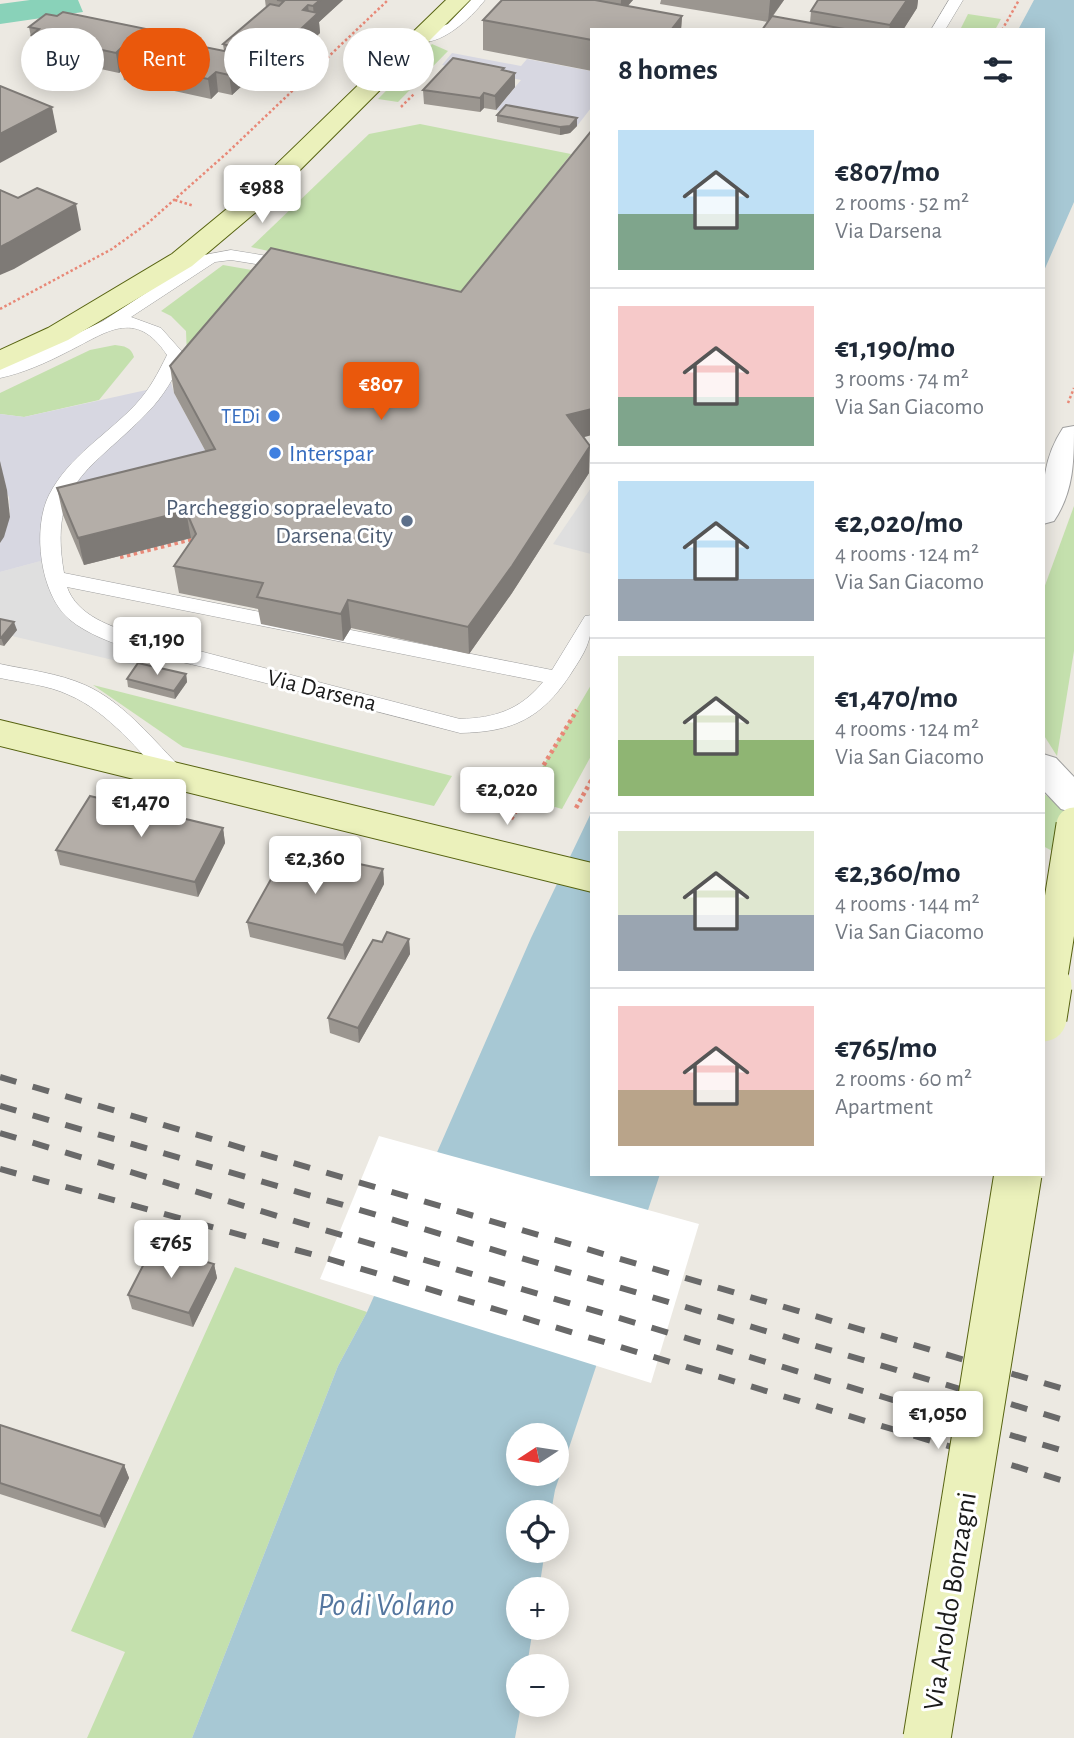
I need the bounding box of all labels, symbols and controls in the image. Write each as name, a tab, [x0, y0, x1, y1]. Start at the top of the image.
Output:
chip: Buy	[21, 28, 104, 91]
chip: Rent	[118, 28, 210, 91]
chip: Filters	[224, 28, 329, 91]
chip: New	[343, 28, 434, 91]
icon: filters	[979, 51, 1017, 89]
text: 8 homes	[618, 55, 718, 85]
text: €807/mo	[835, 157, 940, 187]
icon: home	[674, 158, 758, 242]
pin: €988	[221, 166, 303, 225]
text: €988	[240, 176, 284, 199]
text: 2 rooms · 52 m²	[835, 192, 969, 215]
text: Via Darsena	[835, 220, 942, 243]
text: €1,190/mo	[835, 333, 955, 363]
icon: home	[674, 334, 758, 418]
pin: €807	[340, 362, 422, 422]
text: 3 rooms · 74 m²	[835, 368, 969, 391]
text: €807	[359, 373, 403, 396]
text: Via San Giacomo	[835, 396, 984, 419]
place label: TEDi	[221, 406, 260, 427]
marker: TEDi	[266, 408, 282, 424]
place label: Interspar	[289, 442, 374, 466]
marker: Interspar	[267, 445, 283, 461]
place label: Parcheggio sopraelevato Darsena City	[166, 496, 393, 548]
text: €2,020/mo	[835, 508, 963, 538]
icon: home	[674, 509, 758, 593]
marker: Parcheggio sopraelevato Darsena City	[399, 513, 415, 529]
text: 4 rooms · 124 m²	[835, 543, 979, 566]
text: Via San Giacomo	[835, 571, 984, 594]
pin: €1,190	[100, 618, 214, 677]
text: €1,190	[129, 628, 185, 651]
street label: Via Darsena	[265, 666, 379, 716]
text: €1,470/mo	[835, 683, 958, 713]
icon: home	[674, 684, 758, 768]
text: 4 rooms · 124 m²	[835, 718, 979, 741]
text: Via San Giacomo	[835, 746, 984, 769]
pin: €2,020	[450, 768, 564, 827]
text: €2,020	[476, 778, 538, 801]
pin: €1,470	[84, 780, 198, 839]
text: €1,470	[112, 790, 170, 813]
pin: €2,360	[258, 836, 372, 896]
text: €2,360	[285, 847, 345, 870]
text: €2,360/mo	[835, 858, 961, 888]
icon: home	[674, 859, 758, 943]
text: 4 rooms · 144 m²	[835, 893, 980, 916]
text: Via San Giacomo	[835, 921, 984, 944]
text: €765/mo	[835, 1033, 937, 1063]
icon: home	[674, 1034, 758, 1118]
text: 2 rooms · 60 m²	[835, 1068, 972, 1091]
text: Apartment	[835, 1096, 933, 1119]
pin: €765	[130, 1220, 212, 1280]
text: €765	[150, 1231, 192, 1254]
pin: €1,050	[881, 1392, 995, 1451]
text: €1,050	[909, 1402, 967, 1425]
north arrow	[506, 1423, 569, 1486]
map controls	[506, 1423, 569, 1717]
street label: Via Aroldo Bonzagni	[920, 1490, 982, 1712]
button: locate	[506, 1500, 569, 1563]
button: +	[506, 1577, 569, 1640]
water label: Po di Volano	[318, 1589, 454, 1621]
button: −	[506, 1654, 569, 1717]

